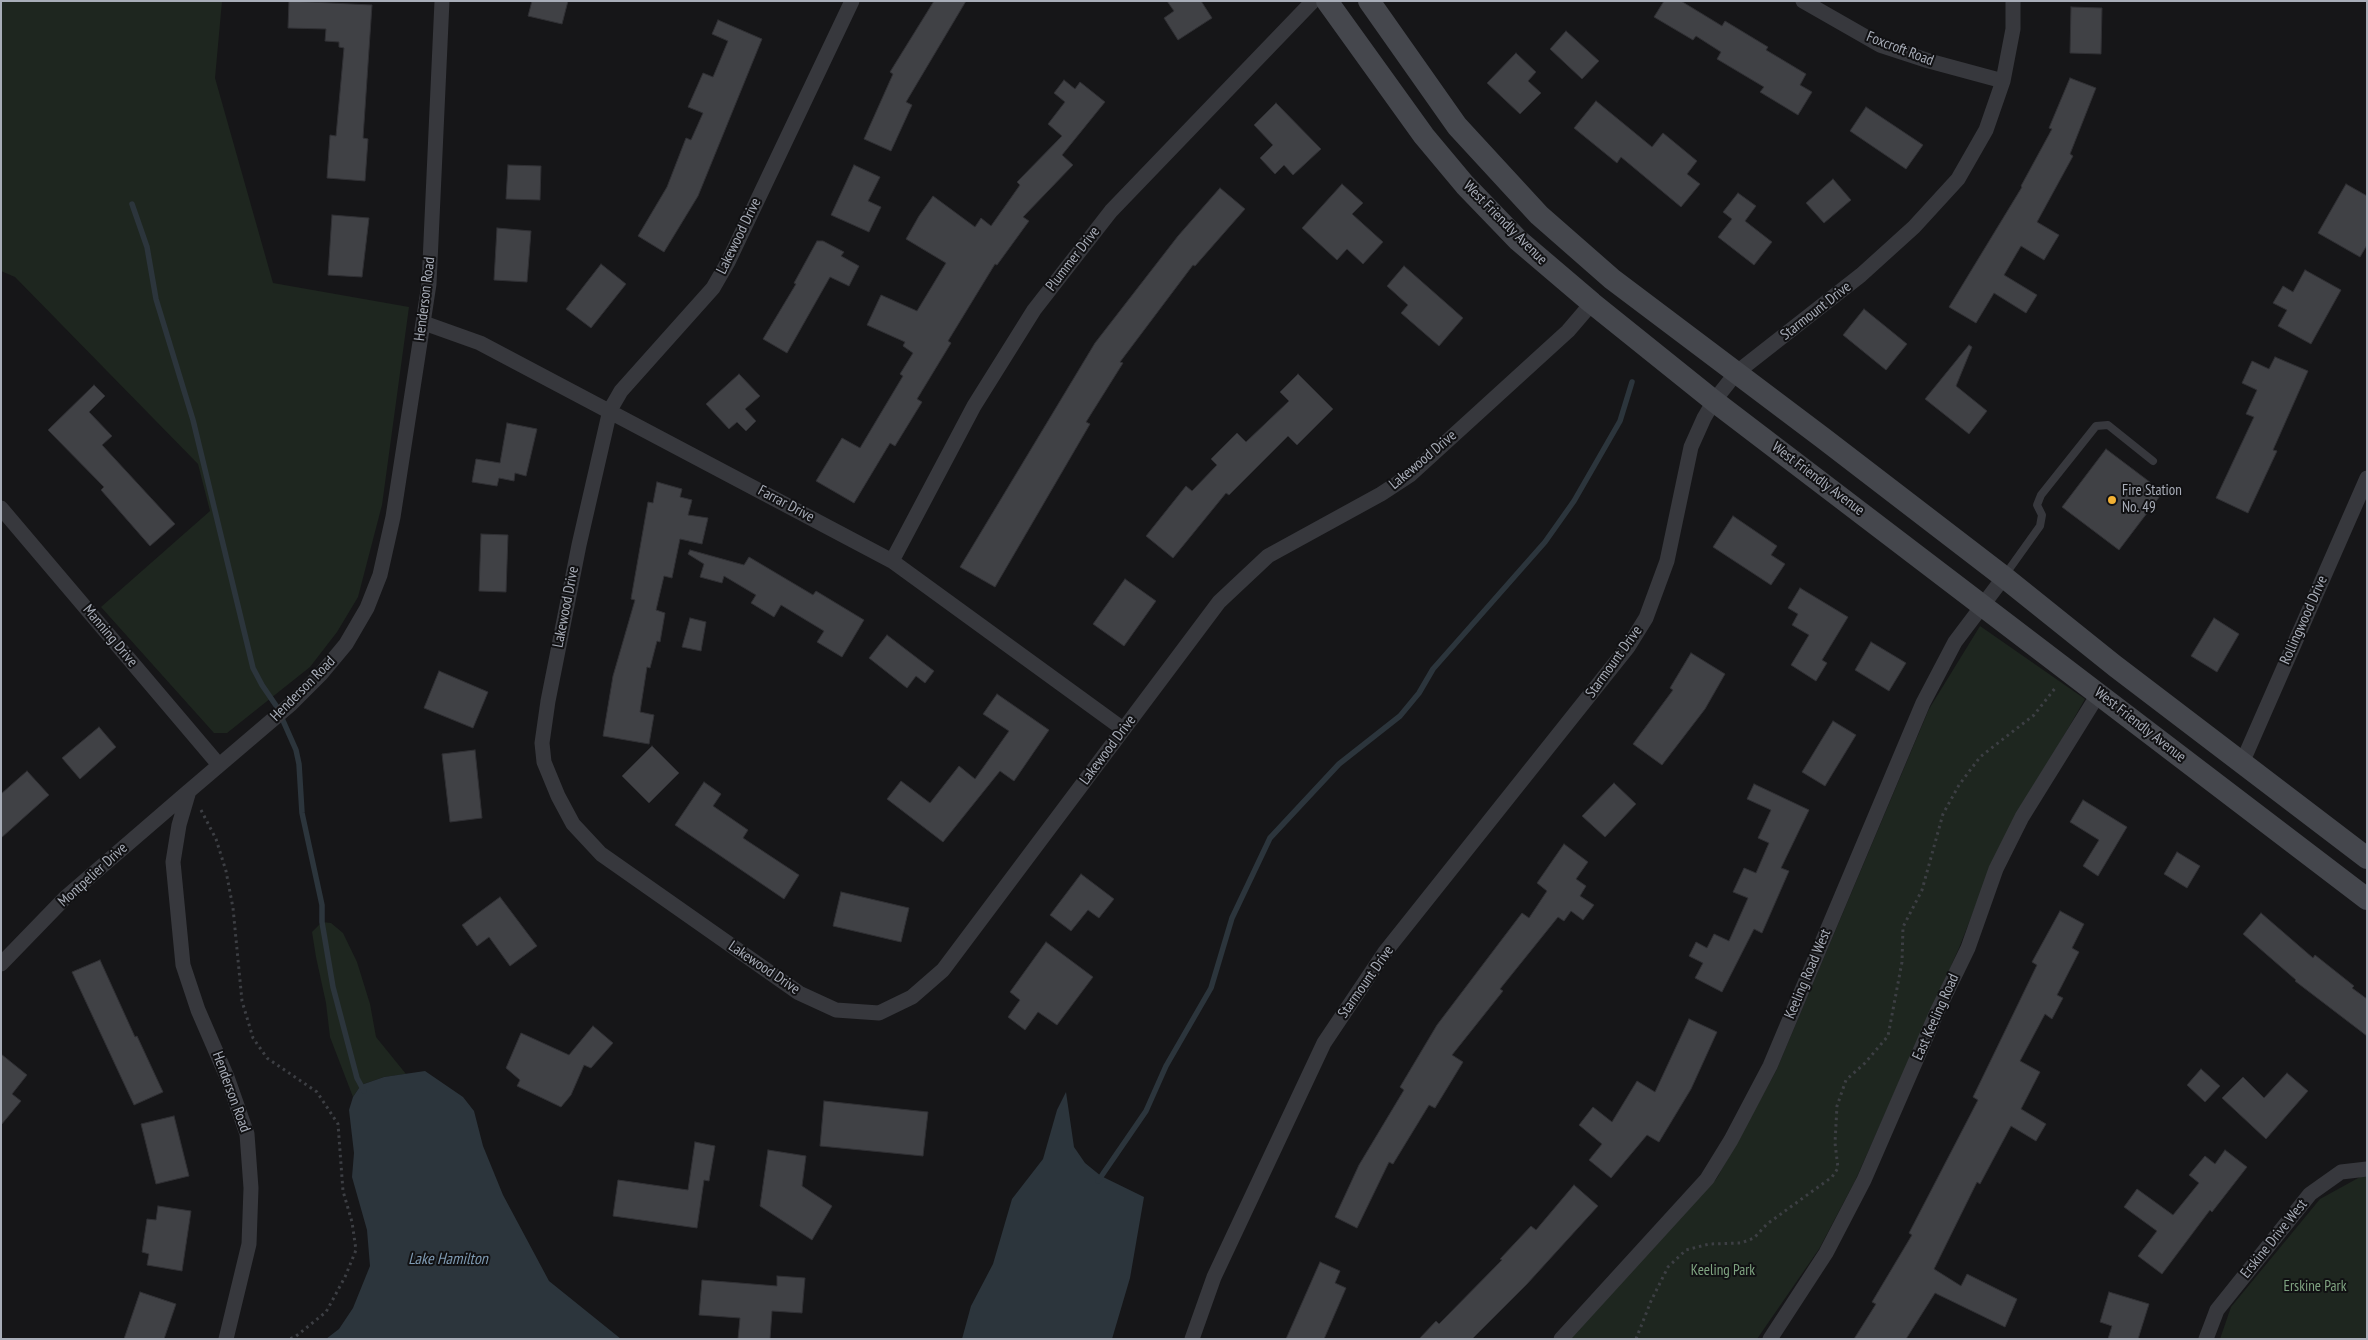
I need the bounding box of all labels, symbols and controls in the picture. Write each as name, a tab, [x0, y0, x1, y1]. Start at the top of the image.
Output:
street label: Foxcroft Road	[1864, 28, 1936, 70]
street label: West Friendly Avenue	[1459, 177, 1551, 269]
street label: Lakewood Drive	[713, 195, 765, 277]
street label: Plummer Drive	[1042, 223, 1104, 295]
street label: Henderson Road	[411, 256, 439, 342]
street label: Starmount Drive	[1777, 278, 1855, 344]
street label: Lakewood Drive	[1386, 427, 1460, 493]
street label: West Friendly Avenue	[1768, 438, 1868, 520]
street label: Farrar Drive	[755, 482, 817, 526]
place label: Fire Station No. 49	[2122, 482, 2182, 517]
marker: Fire Station No. 49	[2106, 494, 2118, 506]
street label: Lakewood Drive	[549, 565, 583, 649]
street label: Rollingwood Drive	[2276, 573, 2332, 667]
street label: Manning Drive	[79, 601, 141, 671]
street label: Starmount Drive	[1582, 623, 1646, 701]
street label: Henderson Road	[267, 653, 339, 725]
street label: West Friendly Avenue	[2091, 684, 2189, 766]
street label: Lakewood Drive	[1076, 712, 1140, 788]
street label: Montpelier Drive	[55, 839, 131, 911]
street label: Keeling Road West	[1781, 926, 1835, 1022]
street label: Lakewood Drive	[725, 938, 803, 998]
street label: Starmount Drive	[1334, 942, 1398, 1022]
street label: East Keeling Road	[1909, 971, 1963, 1063]
street label: Henderson Road	[208, 1049, 254, 1135]
street label: Erskine Drive West	[2237, 1196, 2311, 1282]
water label: Lake Hamilton	[408, 1249, 488, 1269]
park label: Keeling Park	[1691, 1262, 1755, 1280]
park label: Erskine Park	[2284, 1278, 2346, 1296]

